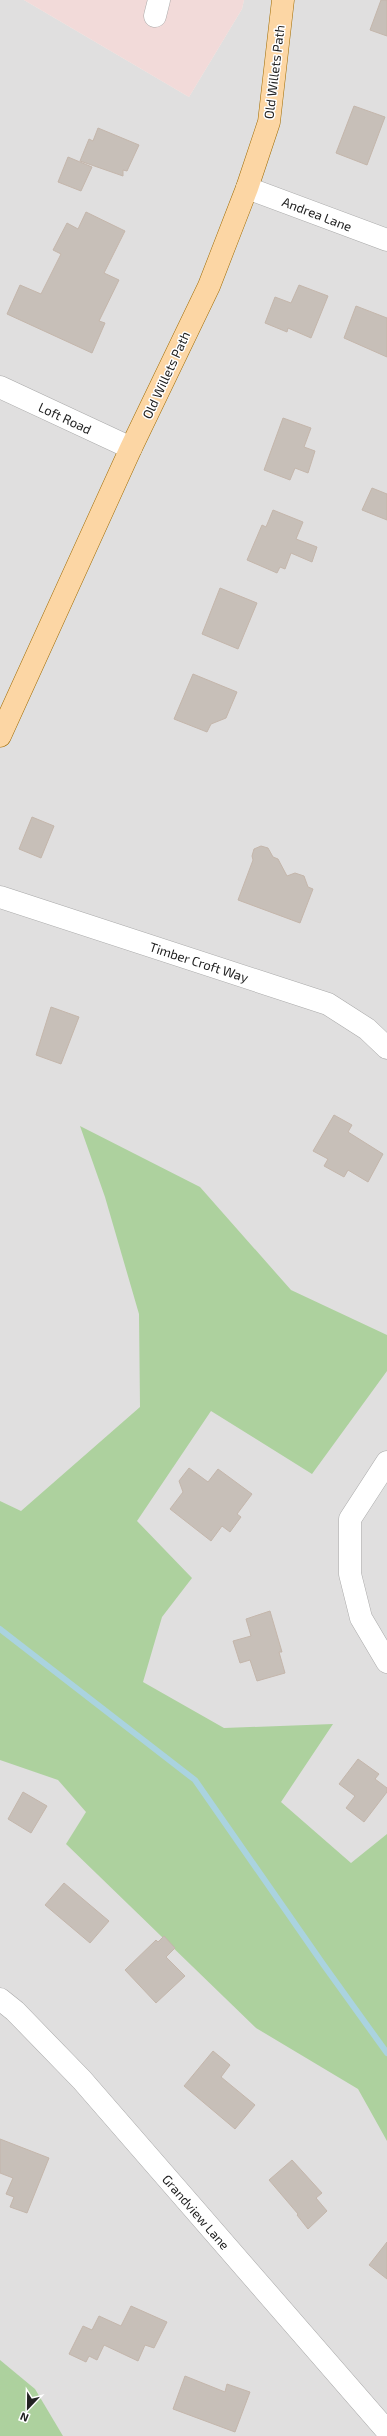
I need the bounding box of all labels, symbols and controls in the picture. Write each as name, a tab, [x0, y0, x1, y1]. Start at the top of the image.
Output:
street label: Old Willets Path	[260, 24, 288, 120]
street label: Andrea Lane	[280, 193, 354, 235]
street label: Old Willets Path	[139, 329, 193, 421]
street label: Loft Road	[36, 399, 94, 437]
street label: Timber Croft Way	[148, 938, 251, 986]
street label: Grandview Lane	[159, 2171, 233, 2253]
north arrow	[8, 2388, 48, 2428]
text: N	[18, 2410, 30, 2425]

